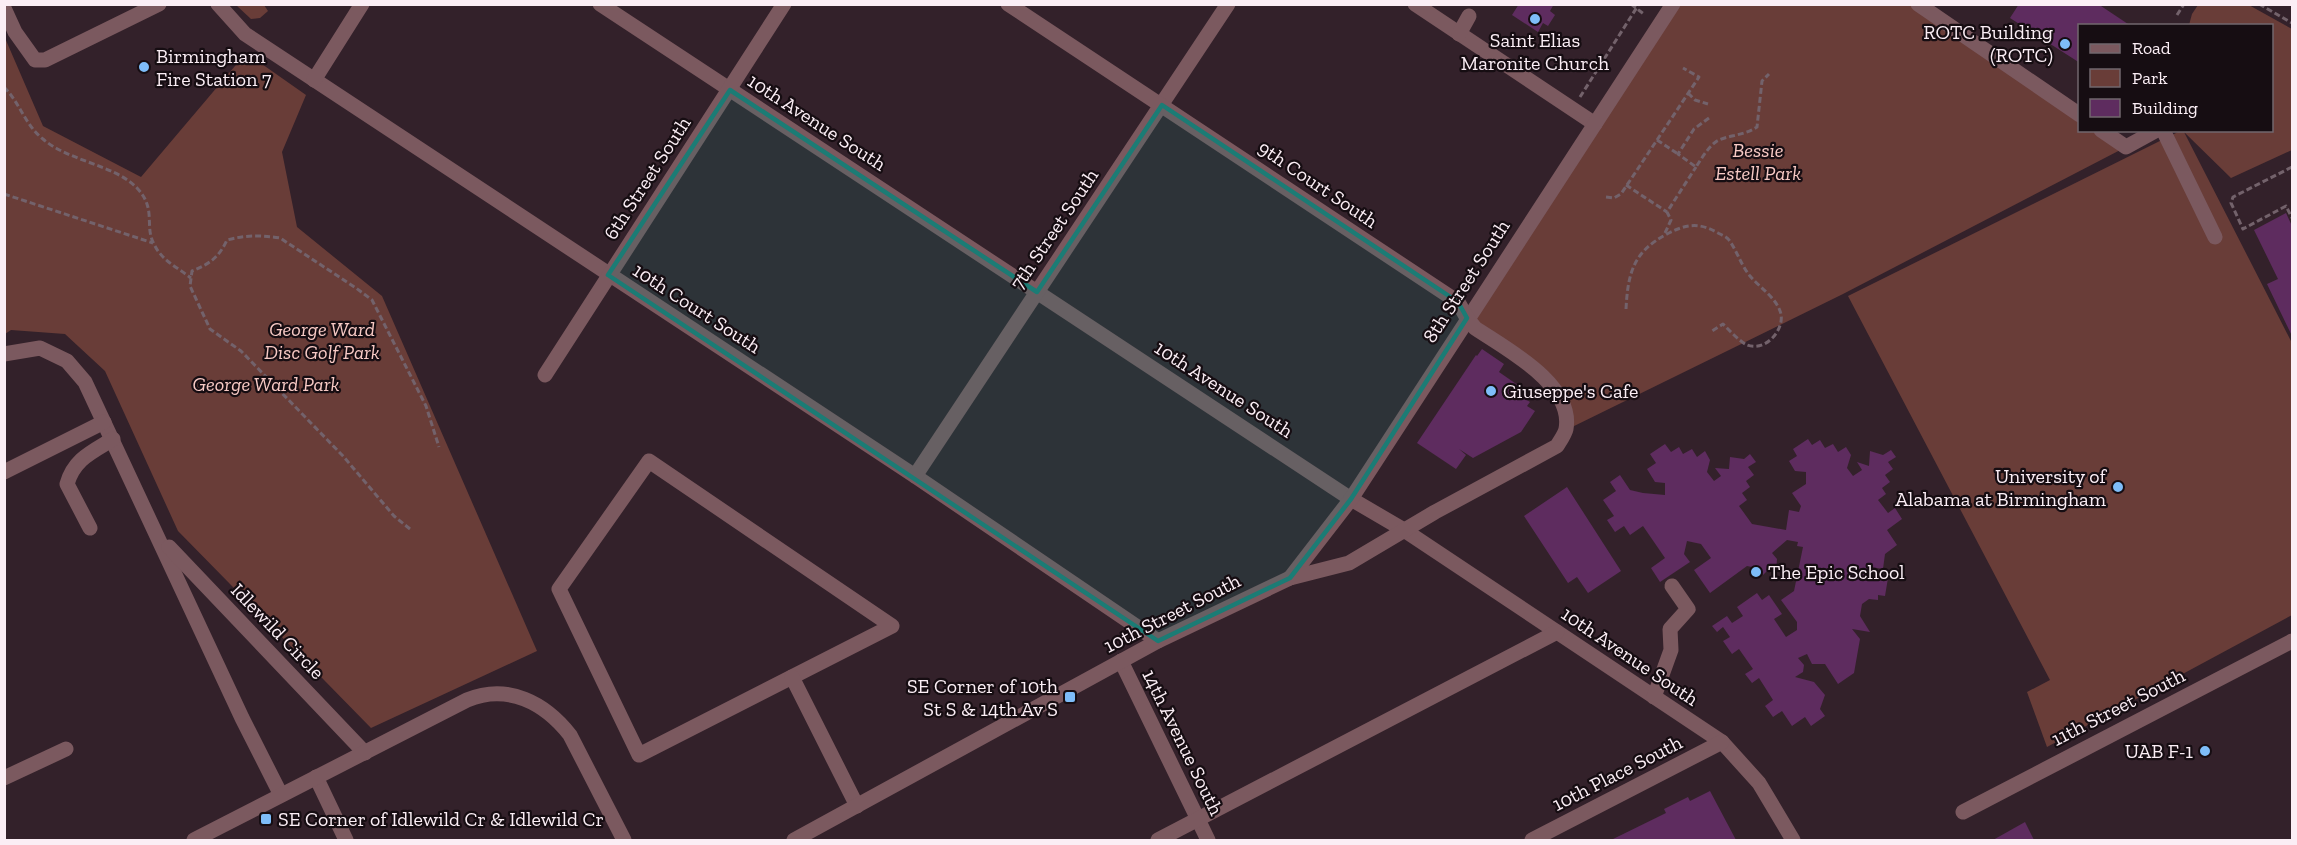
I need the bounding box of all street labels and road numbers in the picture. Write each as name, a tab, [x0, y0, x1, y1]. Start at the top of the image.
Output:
street label: 10th Avenue South	[743, 68, 891, 176]
street label: 6th Street South	[598, 111, 696, 244]
street label: 9th Court South	[1254, 135, 1383, 233]
street label: 7th Street South	[1005, 163, 1104, 294]
street label: 8th Street South	[1417, 214, 1515, 347]
street label: 10th Court South	[629, 258, 766, 359]
street label: 10th Avenue South	[1150, 335, 1298, 443]
street label: 10th Street South	[1100, 568, 1245, 658]
street label: Idlewild Circle	[226, 578, 330, 684]
street label: 10th Avenue South	[1557, 601, 1704, 711]
street label: 11th Street South	[2047, 663, 2189, 751]
street label: 14th Avenue South	[1137, 665, 1229, 820]
street label: 10th Place South	[1548, 730, 1687, 816]

